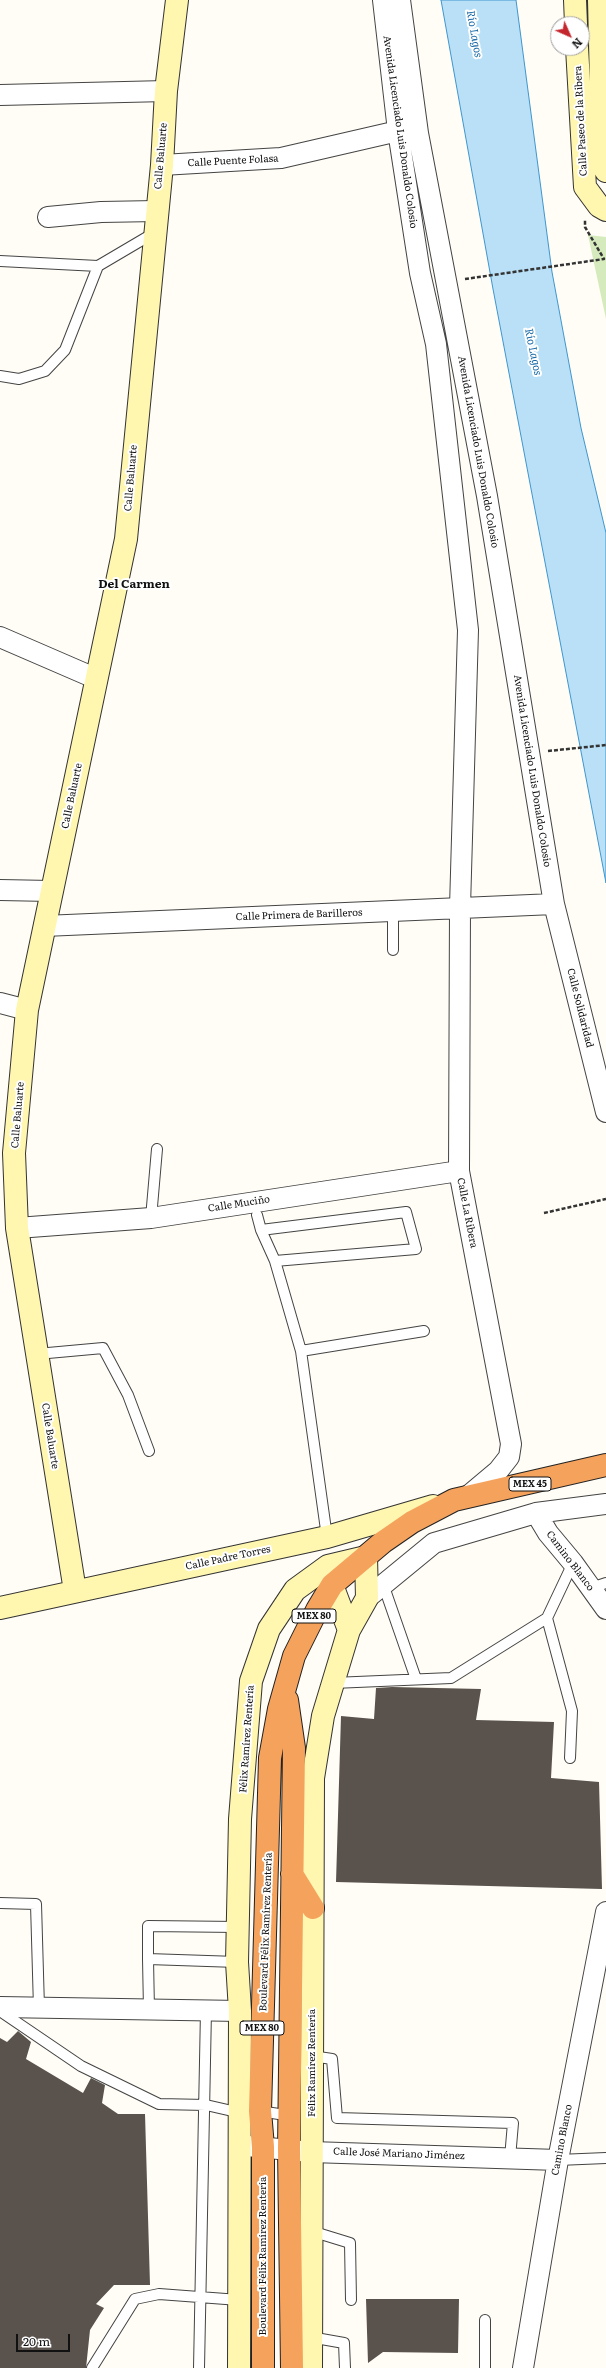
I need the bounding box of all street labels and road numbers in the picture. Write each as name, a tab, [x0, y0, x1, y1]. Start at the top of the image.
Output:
street label: Avenida Licenciado Luis Donaldo Colosio	[381, 35, 419, 229]
street label: Calle Paseo de la Ribera	[572, 65, 590, 177]
street label: Calle Baluarte	[152, 122, 170, 190]
street label: Calle Puente Folasa	[187, 153, 279, 169]
street label: Avenida Licenciado Luis Donaldo Colosio	[455, 355, 501, 549]
street label: Calle Baluarte	[122, 444, 140, 512]
street label: Avenida Licenciado Luis Donaldo Colosio	[511, 674, 553, 868]
street label: Calle Baluarte	[59, 762, 85, 830]
street label: Calle Primera de Barilleros	[235, 907, 363, 923]
street label: Calle Solidaridad	[564, 967, 596, 1049]
street label: Calle Baluarte	[9, 1081, 27, 1149]
street label: Calle La Ribera	[454, 1177, 480, 1249]
street label: Calle Muciño	[207, 1193, 271, 1215]
street label: Calle Baluarte	[39, 1402, 61, 1470]
road number: MEX 45	[509, 1477, 551, 1491]
street label: Camino Blanco	[543, 1529, 597, 1593]
street label: Calle Padre Torres	[184, 1543, 272, 1573]
road number: MEX 80	[292, 1609, 336, 1623]
street label: Félix Ramírez Rentería	[237, 1685, 257, 1793]
street label: Boulevard Félix Ramírez Rentería	[257, 1852, 275, 2012]
street label: Félix Ramírez Rentería	[306, 2009, 318, 2117]
road number: MEX 80	[240, 2021, 284, 2035]
street label: Camino Blanco	[549, 2103, 575, 2177]
street label: Calle José Mariano Jiménez	[333, 2146, 465, 2162]
street label: Boulevard Félix Ramírez Rentería	[257, 2177, 269, 2335]

